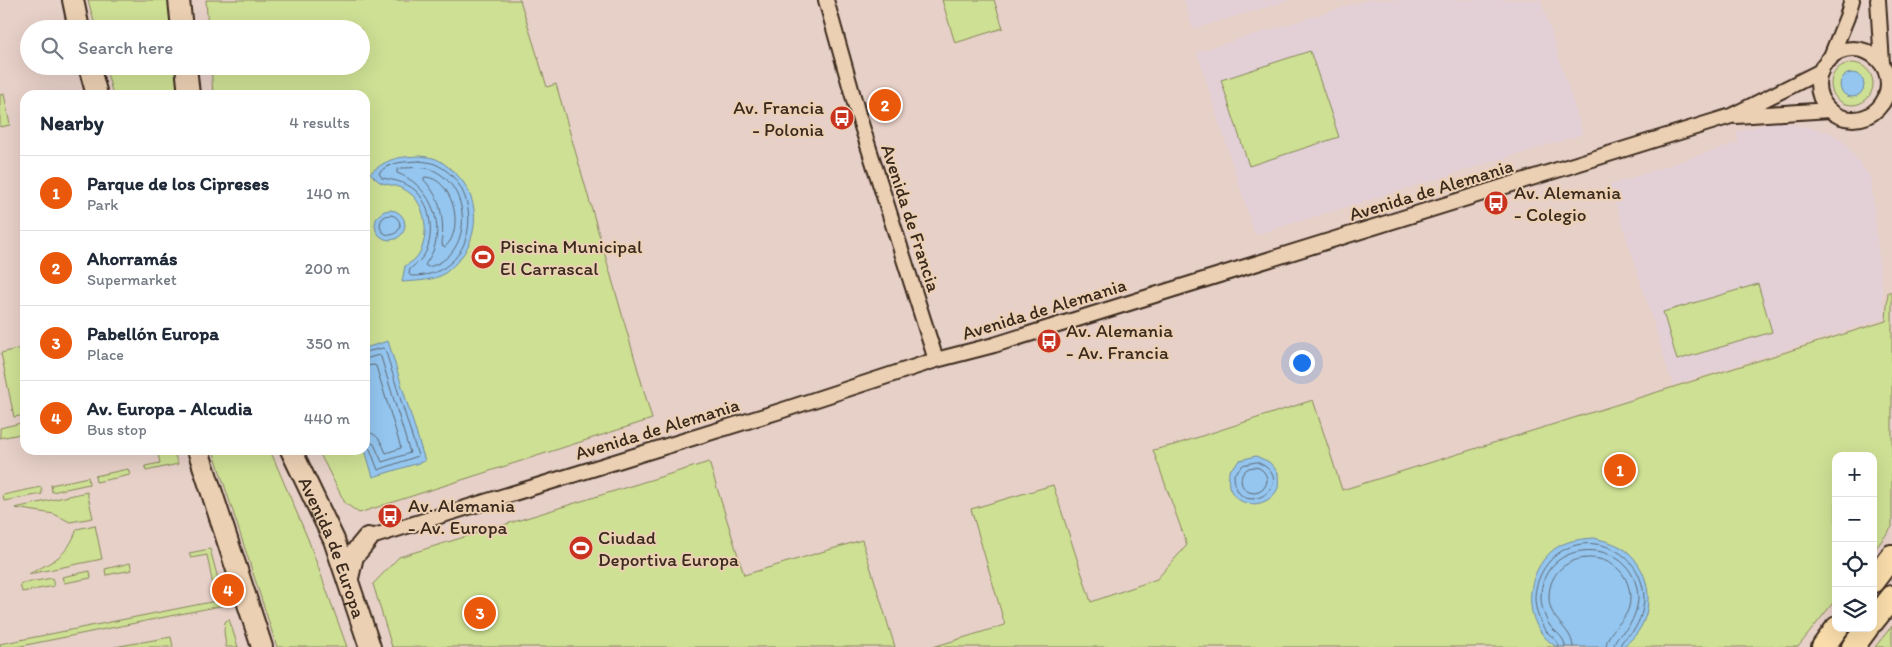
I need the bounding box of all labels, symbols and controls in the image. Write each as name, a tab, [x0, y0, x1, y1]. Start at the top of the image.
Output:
search box	[20, 20, 370, 75]
icon: search	[38, 34, 66, 62]
text: Search here	[78, 36, 173, 59]
pin: 2	[869, 86, 901, 124]
place label: Av. Francia - Polonia	[733, 96, 824, 141]
bus stop icon: Av. Francia - Polonia	[829, 105, 855, 131]
text: Nearby	[40, 110, 104, 135]
text: 4 results	[289, 113, 350, 132]
street label: Avenida de Francia	[876, 141, 946, 295]
street label: Avenida de Alemania	[1346, 154, 1516, 226]
text: Parque de los Cipreses	[87, 172, 269, 195]
place label: Av. Alemania - Colegio	[1514, 181, 1621, 226]
text: 1	[52, 184, 60, 203]
text: 140 m	[306, 184, 350, 203]
bus stop icon: Av. Alemania - Colegio	[1483, 190, 1509, 216]
text: Park	[87, 195, 118, 214]
place label: Piscina Municipal El Carrascal	[500, 235, 643, 280]
sports icon: Piscina Municipal El Carrascal	[470, 244, 496, 270]
text: Ahorramás	[87, 247, 178, 270]
text: 2	[52, 259, 60, 278]
text: 200 m	[305, 259, 350, 278]
text: Supermarket	[87, 270, 177, 289]
street label: Avenida de Alemania	[959, 273, 1129, 345]
place label: Av. Alemania - Av. Francia	[1066, 319, 1173, 364]
text: Pabellón Europa	[87, 322, 219, 345]
bus stop icon: Av. Alemania - Av. Francia	[1036, 328, 1062, 354]
text: 3	[52, 334, 60, 353]
text: 350 m	[306, 334, 350, 353]
text: Place	[87, 345, 124, 364]
your location	[1289, 350, 1315, 376]
street label: Avenida de Alemania	[572, 393, 742, 465]
text: Av. Europa - Alcudia	[87, 397, 252, 420]
text: 4	[51, 409, 61, 428]
text: 440 m	[304, 409, 350, 428]
text: Bus stop	[87, 420, 147, 439]
pin: 1	[1604, 451, 1636, 489]
map controls	[1832, 452, 1877, 632]
button: +	[1832, 452, 1877, 497]
street label: Avenida de Europa	[294, 473, 371, 621]
place label: Av. Alemania - Av. Europa	[408, 494, 515, 539]
button: −	[1832, 497, 1877, 542]
bus stop icon: Av. Alemania - Av. Europa	[377, 503, 403, 529]
place label: Ciudad Deportiva Europa	[598, 526, 739, 571]
sports icon: Ciudad Deportiva Europa	[568, 535, 594, 561]
button: locate	[1832, 542, 1877, 587]
pin: 4	[212, 571, 244, 609]
button: layers	[1832, 587, 1877, 632]
pin: 3	[464, 594, 496, 632]

